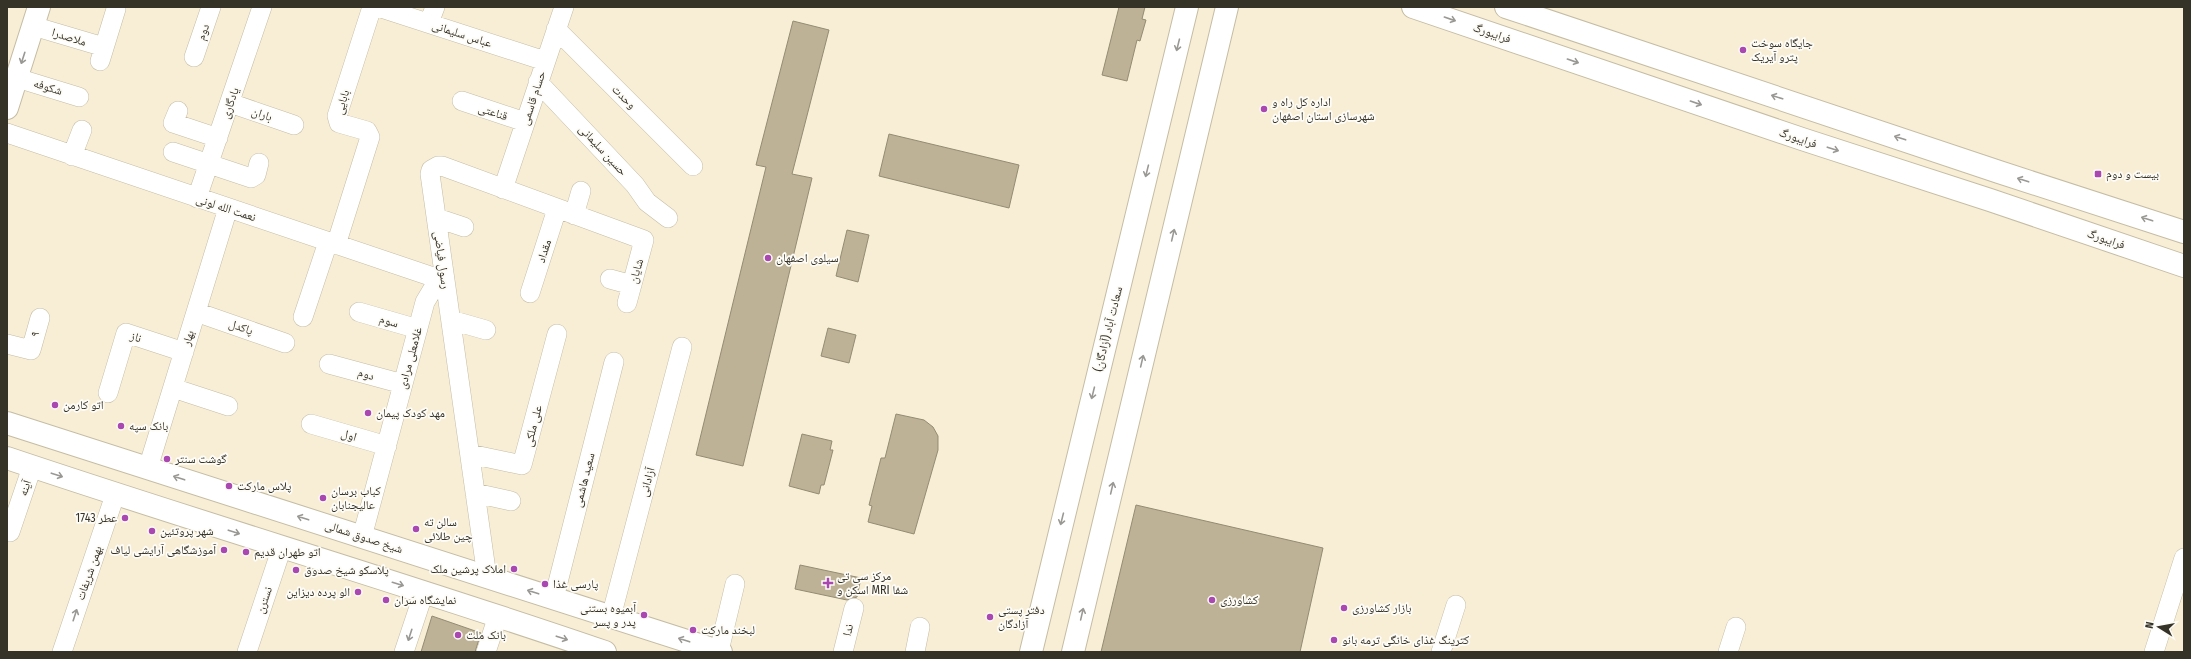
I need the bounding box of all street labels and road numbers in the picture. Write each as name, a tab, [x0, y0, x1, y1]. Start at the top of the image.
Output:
street label: عباس سلیمانی	[430, 18, 494, 51]
street label: فرایبورگ	[1471, 20, 1513, 46]
street label: دوم	[194, 22, 213, 42]
street label: ملاصدرا	[50, 25, 88, 49]
street label: حسام قاسمی	[518, 69, 549, 127]
street label: شکوفه	[32, 76, 64, 98]
street label: وحدت	[609, 82, 639, 112]
street label: یادگاری	[218, 85, 242, 121]
street label: بابایی	[332, 88, 353, 116]
street label: قناعتی	[476, 101, 510, 123]
street label: باران	[250, 104, 274, 124]
street label: حسین سلیمانی	[576, 122, 630, 179]
street label: فرایبورگ	[1777, 125, 1819, 151]
street label: نعمت الله لونی	[194, 192, 258, 224]
street label: فرایبورگ	[2085, 226, 2127, 252]
street label: رسول فیاضی	[431, 230, 453, 290]
street label: مقداد	[534, 238, 554, 264]
street label: شایان	[626, 257, 646, 285]
street label: سعادت آباد (آزادگان)	[1091, 285, 1126, 373]
street label: سوم	[377, 311, 400, 332]
street label: پاکدل	[227, 316, 256, 338]
street label: غلامعلی مرادی	[395, 326, 425, 390]
street label: ناز	[128, 328, 143, 345]
street label: ۹	[28, 329, 42, 339]
street label: بهار	[179, 329, 197, 349]
street label: دوم	[356, 365, 376, 384]
street label: علی ملکی	[521, 404, 545, 448]
street label: اول	[339, 426, 359, 444]
street label: سعید هاشمی	[570, 451, 598, 509]
street label: آزادانی	[636, 465, 658, 498]
street label: آینه	[16, 477, 35, 498]
street label: شیخ صدوق شمالی	[323, 518, 405, 556]
street label: بهمن شریفات	[73, 544, 105, 602]
street label: نسترن	[253, 585, 275, 615]
street label: ندا	[840, 623, 856, 637]

